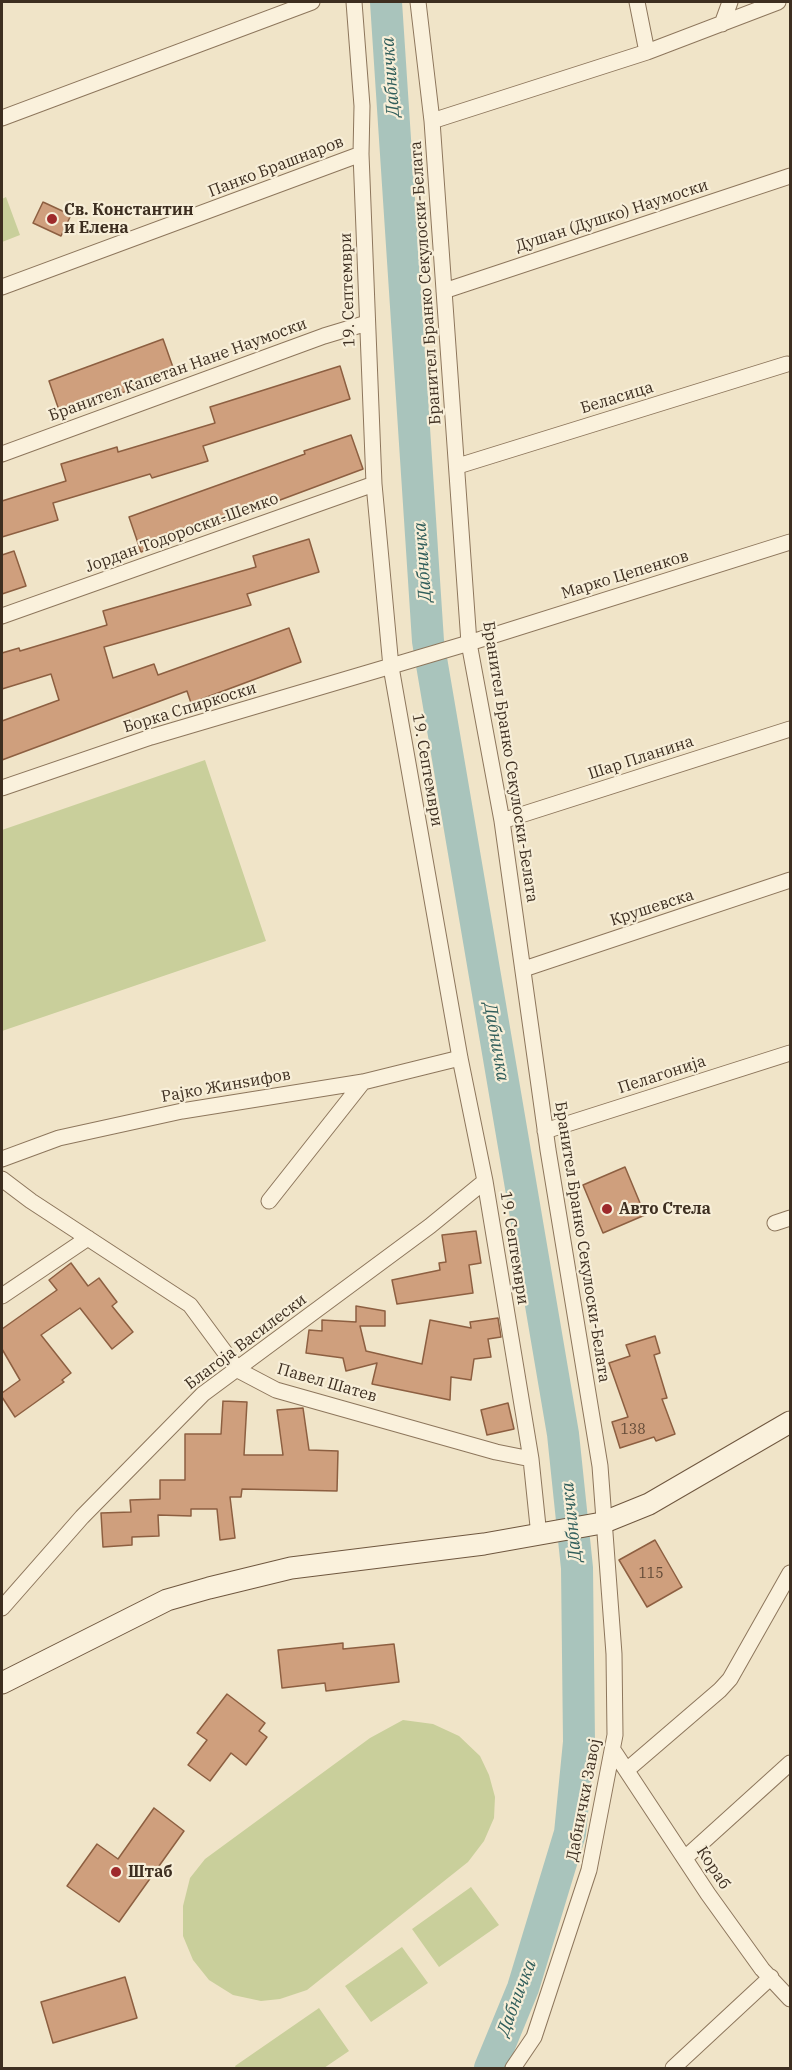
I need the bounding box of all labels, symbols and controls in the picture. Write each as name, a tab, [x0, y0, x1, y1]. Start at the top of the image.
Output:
water label: Дабничка	[377, 36, 405, 118]
street label: Панко Брашнаров	[206, 132, 346, 202]
street label: Бранител Бранко Секулоски-Белата	[407, 141, 445, 425]
street label: Душан (Душко) Наумоски	[513, 176, 711, 256]
place label: Св. Константин и Елена	[64, 200, 194, 238]
marker: Св. Константин и Елена	[45, 212, 59, 226]
street label: 19. Септември	[336, 232, 360, 348]
street label: Бранител Капетан Нане Наумоски	[46, 314, 310, 426]
street label: Беласица	[578, 378, 656, 418]
street label: Јордан Тодороски-Шемко	[83, 489, 281, 577]
water label: Дабничка	[409, 521, 437, 603]
street label: Марко Цепенков	[559, 547, 691, 603]
street label: Бранител Бранко Секулоски-Белата	[478, 620, 542, 904]
street label: Борка Спиркоски	[121, 679, 259, 737]
street label: 19. Септември	[408, 712, 446, 828]
street label: Шар Планина	[586, 732, 696, 784]
street label: Крушевска	[608, 885, 696, 931]
water label: Дабничка	[478, 1001, 514, 1083]
street label: Пелагонија	[616, 1052, 708, 1098]
street label: Рајко Жинѕифов	[160, 1065, 292, 1107]
street label: Бранител Бранко Секулоски-Белата	[550, 1100, 614, 1384]
street label: 19. Септември	[496, 1190, 532, 1306]
place label: Авто Стела	[619, 1199, 711, 1219]
marker: Авто Стела	[600, 1202, 614, 1216]
street label: Благоја Василески	[182, 1290, 310, 1394]
street label: Павел Шатев	[275, 1360, 379, 1406]
house number: 138	[620, 1422, 646, 1438]
water label: Дабничка	[557, 1481, 587, 1563]
house number: 115	[638, 1566, 664, 1582]
street label: Дабнички Завој	[563, 1737, 605, 1863]
street label: Кораб	[692, 1843, 734, 1893]
place label: Штаб	[128, 1862, 173, 1882]
marker: Штаб	[109, 1865, 123, 1879]
water label: Дабничка	[493, 1957, 541, 2039]

